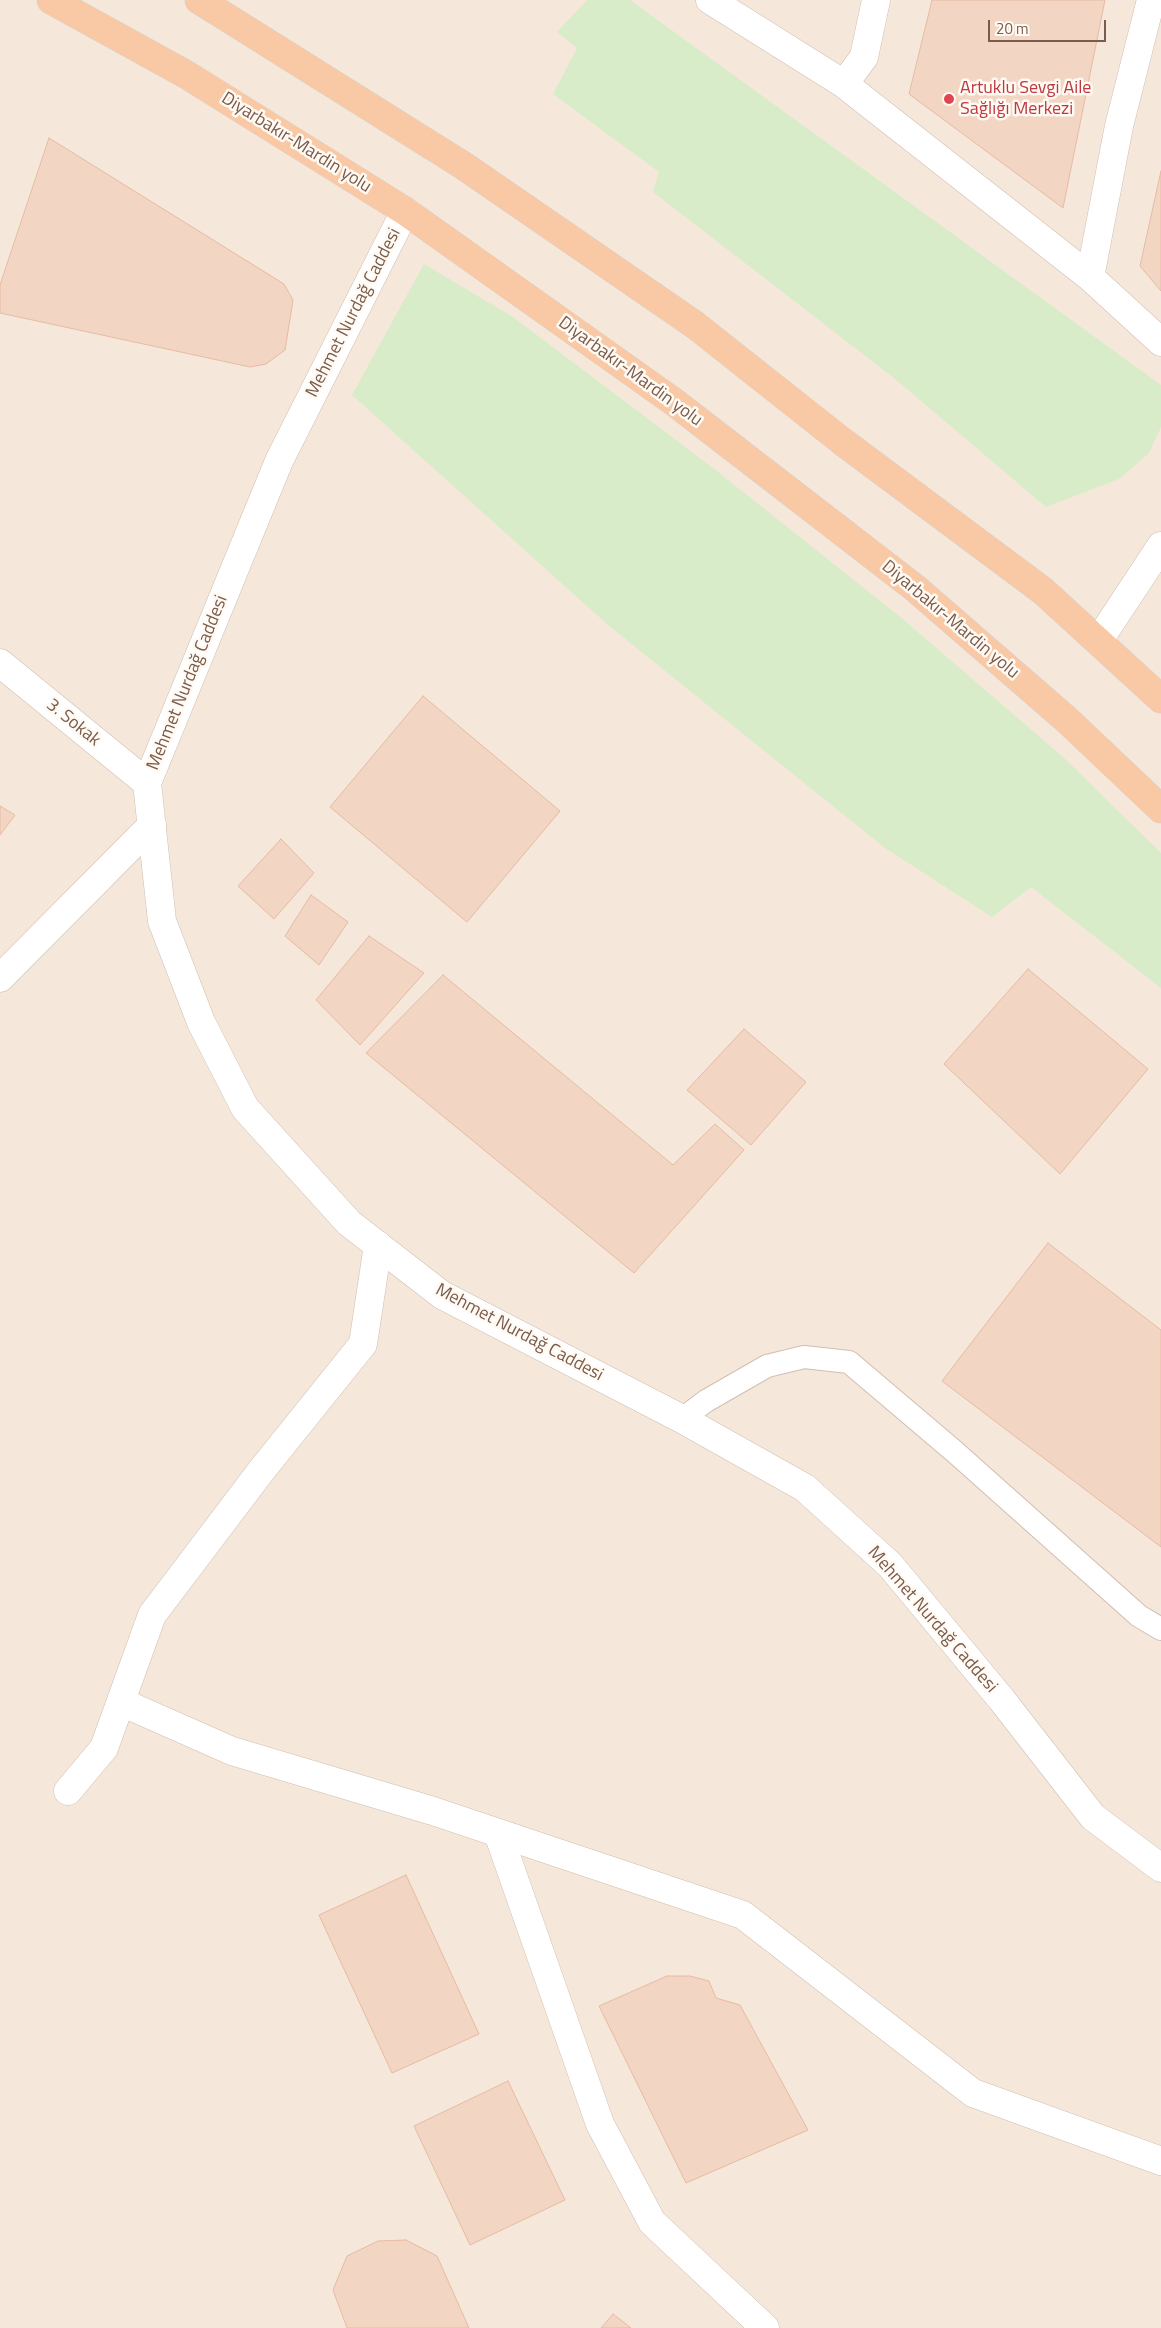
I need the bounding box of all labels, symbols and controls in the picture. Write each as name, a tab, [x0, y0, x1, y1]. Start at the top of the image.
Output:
scale bar	[991, 10, 1108, 42]
text: 20 m	[996, 17, 1029, 40]
place label: Artuklu Sevgi Aile Sağlığı Merkezi	[960, 78, 1091, 120]
street label: Diyarbakır-Mardin yolu	[217, 88, 375, 198]
marker: Artuklu Sevgi Aile Sağlığı Merkezi	[942, 92, 956, 106]
street label: Mehmet Nurdağ Caddesi	[302, 225, 406, 401]
street label: Diyarbakır-Mardin yolu	[554, 313, 706, 431]
street label: Diyarbakır-Mardin yolu	[877, 556, 1023, 684]
street label: Mehmet Nurdağ Caddesi	[143, 592, 233, 774]
street label: 3. Sokak	[42, 695, 104, 751]
street label: Mehmet Nurdağ Caddesi	[431, 1280, 607, 1386]
street label: Mehmet Nurdağ Caddesi	[863, 1542, 1001, 1698]

